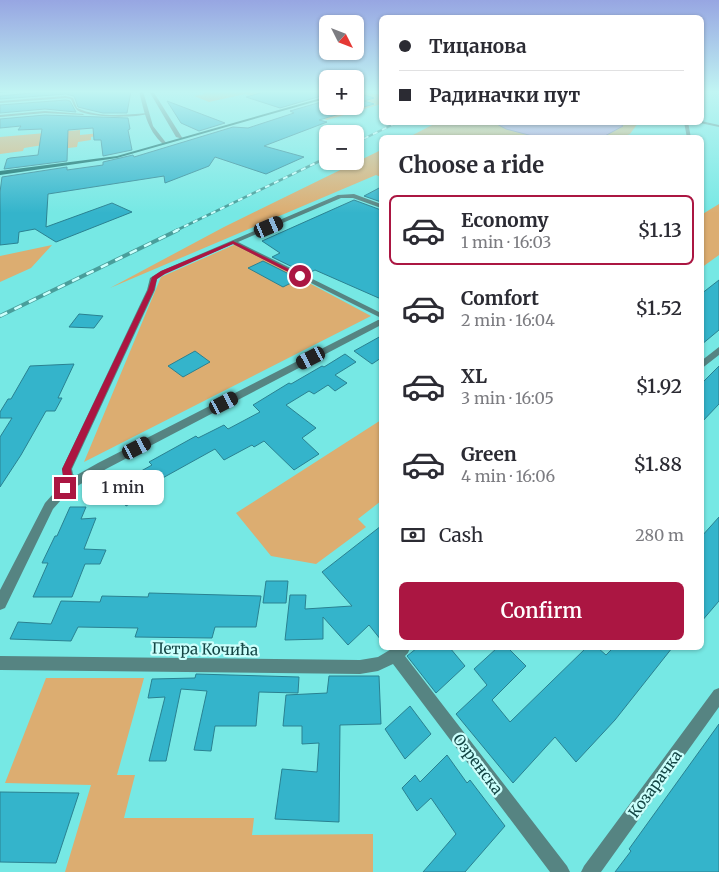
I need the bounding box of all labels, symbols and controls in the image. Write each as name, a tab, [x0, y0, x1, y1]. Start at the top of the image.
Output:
north arrow	[319, 15, 364, 60]
map controls	[319, 15, 364, 170]
text: Тицанова	[429, 34, 527, 58]
button: +	[319, 70, 364, 115]
text: Радиначки пут	[429, 83, 580, 107]
button: −	[319, 125, 364, 170]
text: Choose a ride	[399, 151, 544, 179]
icon: car	[401, 208, 446, 253]
text: Economy	[461, 208, 549, 232]
car	[252, 214, 285, 240]
text: $1.13	[638, 218, 682, 242]
text: 1 min · 16:03	[461, 232, 551, 252]
route start	[289, 265, 311, 287]
icon: car	[401, 286, 446, 331]
text: Comfort	[461, 286, 539, 310]
text: $1.52	[635, 296, 682, 320]
text: 2 min · 16:04	[461, 310, 555, 330]
car	[294, 345, 327, 371]
icon: car	[401, 364, 446, 409]
text: XL	[461, 364, 487, 388]
text: $1.92	[636, 374, 682, 398]
text: 3 min · 16:05	[461, 388, 554, 408]
car	[207, 390, 240, 416]
car	[120, 435, 153, 461]
icon: car	[401, 442, 446, 487]
text: Green	[461, 442, 517, 466]
text: $1.88	[634, 452, 682, 476]
text: 4 min · 16:06	[461, 466, 555, 486]
callout: 1 min	[82, 470, 165, 506]
route end	[54, 477, 76, 499]
text: 1 min	[101, 477, 145, 497]
icon: cash	[399, 521, 427, 549]
text: Cash	[439, 523, 483, 547]
text: 280 m	[635, 525, 684, 545]
button: Confirm	[399, 582, 684, 640]
street label: Петра Кочића	[152, 639, 258, 659]
street label: Озренска	[449, 730, 507, 798]
street label: Козарачка	[624, 747, 686, 821]

